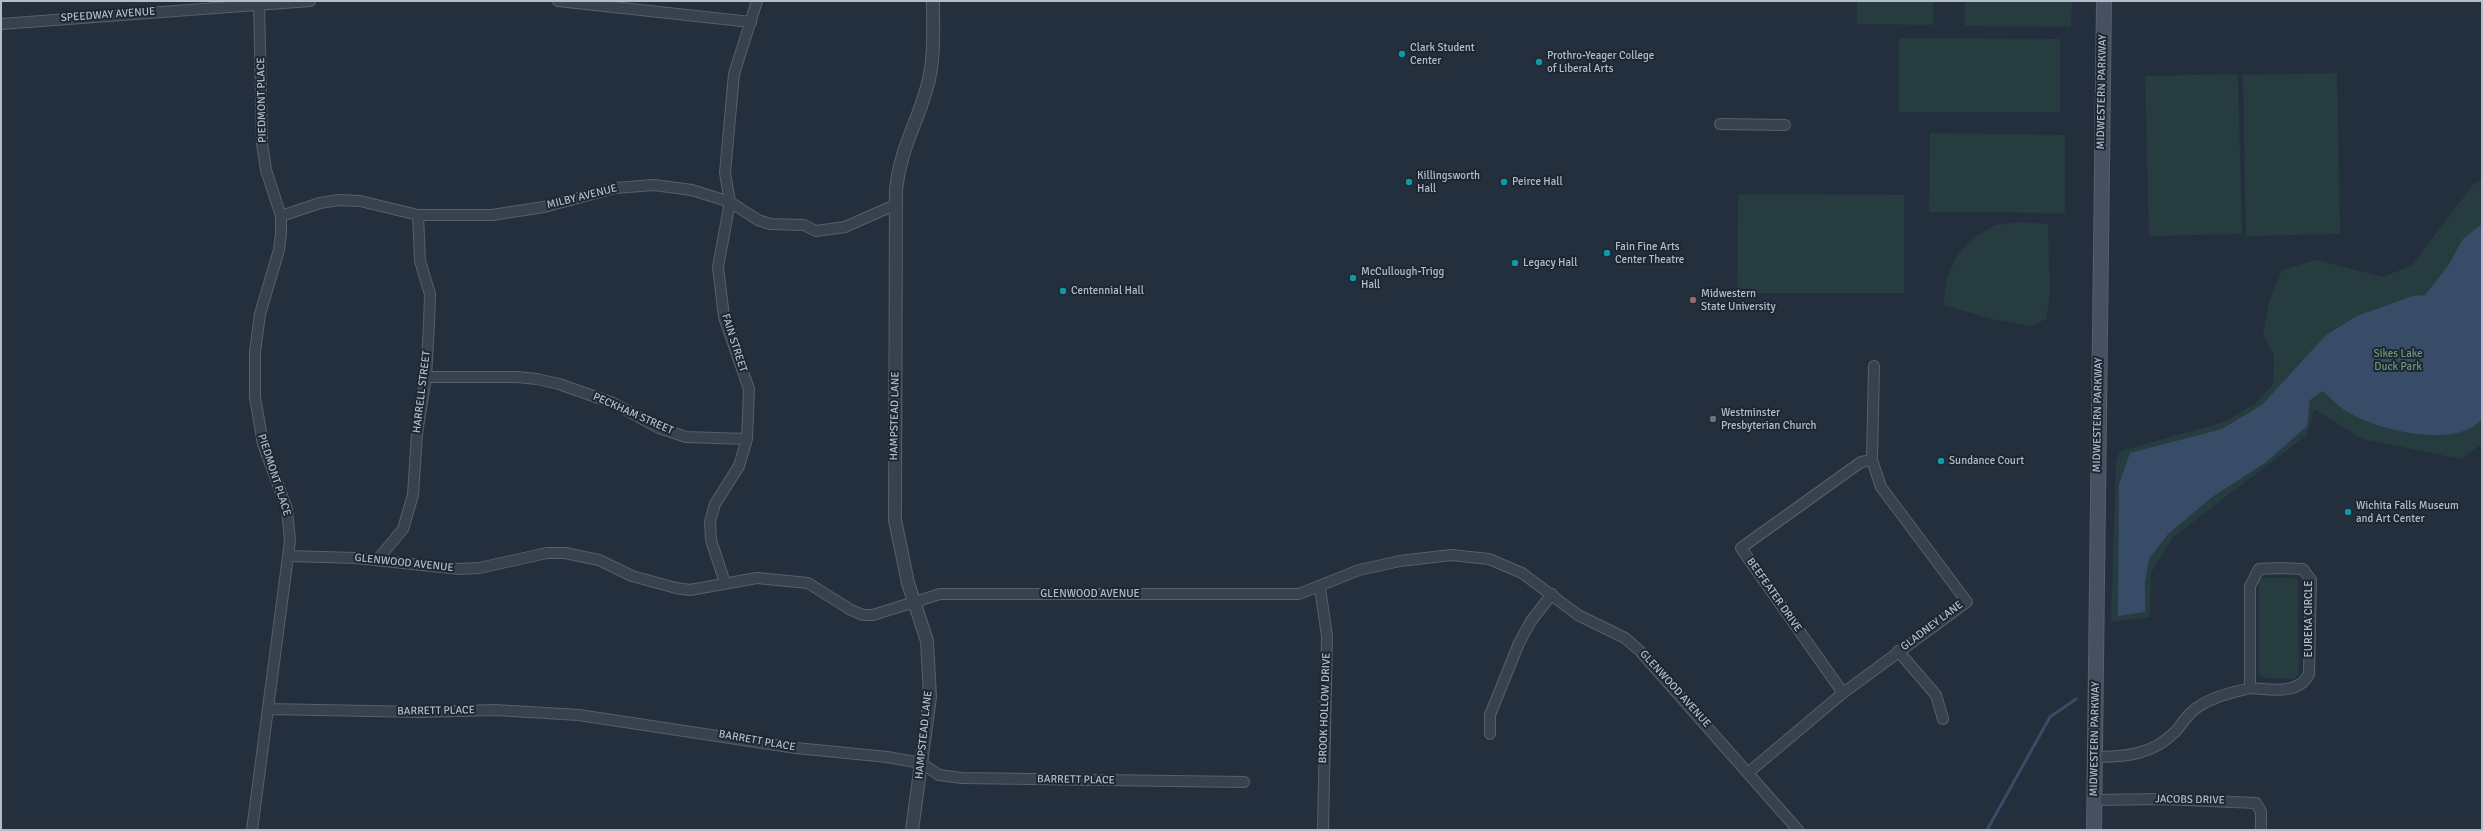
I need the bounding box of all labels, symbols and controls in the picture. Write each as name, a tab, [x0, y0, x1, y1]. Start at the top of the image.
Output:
street label: SPEEDWAY AVENUE	[60, 5, 156, 25]
street label: MIDWESTERN PARKWAY	[2094, 34, 2110, 150]
place label: Clark Student Center	[1410, 41, 1475, 67]
marker: Clark Student Center	[1397, 49, 1407, 59]
place label: Prothro-Yeager College of Liberal Arts	[1547, 49, 1654, 75]
street label: PIEDMONT PLACE	[255, 57, 269, 143]
marker: Prothro-Yeager College of Liberal Arts	[1534, 57, 1544, 67]
place label: Killingsworth Hall	[1417, 169, 1480, 195]
place label: Peirce Hall	[1512, 175, 1563, 189]
marker: Killingsworth Hall	[1404, 177, 1414, 187]
marker: Peirce Hall	[1499, 177, 1509, 187]
street label: MILBY AVENUE	[546, 182, 618, 212]
place label: Fain Fine Arts Center Theatre	[1615, 240, 1684, 266]
marker: Fain Fine Arts Center Theatre	[1602, 248, 1612, 258]
place label: Legacy Hall	[1523, 256, 1577, 270]
marker: Legacy Hall	[1510, 258, 1520, 268]
place label: McCullough-Trigg Hall	[1361, 265, 1444, 291]
marker: McCullough-Trigg Hall	[1348, 273, 1358, 283]
place label: Centennial Hall	[1071, 284, 1144, 298]
marker: Centennial Hall	[1058, 286, 1068, 296]
place label: Midwestern State University	[1701, 287, 1776, 313]
marker: Midwestern State University	[1688, 295, 1698, 305]
street label: FAIN STREET	[718, 312, 750, 374]
park label: Sikes Lake Duck Park	[2373, 347, 2423, 373]
street label: HARRELL STREET	[410, 350, 434, 434]
street label: MIDWESTERN PARKWAY	[2090, 357, 2106, 473]
street label: HAMPSTEAD LANE	[888, 371, 902, 461]
street label: PECKHAM STREET	[591, 390, 675, 438]
place label: Westminster Presbyterian Church	[1721, 406, 1816, 432]
marker: Westminster Presbyterian Church	[1708, 414, 1718, 424]
street label: PIEDMONT PLACE	[255, 432, 293, 518]
place label: Sundance Court	[1949, 454, 2024, 468]
marker: Sundance Court	[1936, 456, 1946, 466]
place label: Wichita Falls Museum and Art Center	[2356, 499, 2459, 525]
marker: Wichita Falls Museum and Art Center	[2343, 507, 2353, 517]
street label: GLENWOOD AVENUE	[354, 551, 454, 575]
street label: BEEFEATER DRIVE	[1744, 555, 1804, 635]
street label: EUREKA CIRCLE	[2302, 581, 2316, 657]
street label: GLENWOOD AVENUE	[1040, 587, 1140, 601]
street label: GLADNEY LANE	[1898, 598, 1966, 654]
street label: GLENWOOD AVENUE	[1637, 648, 1713, 730]
street label: BROOK HOLLOW DRIVE	[1316, 652, 1334, 764]
street label: MIDWESTERN PARKWAY	[2087, 681, 2103, 797]
street label: HAMPSTEAD LANE	[913, 690, 935, 780]
street label: BARRETT PLACE	[397, 704, 475, 718]
street label: BARRETT PLACE	[718, 728, 796, 754]
street label: BARRETT PLACE	[1037, 773, 1115, 787]
street label: JACOBS DRIVE	[2155, 793, 2225, 807]

